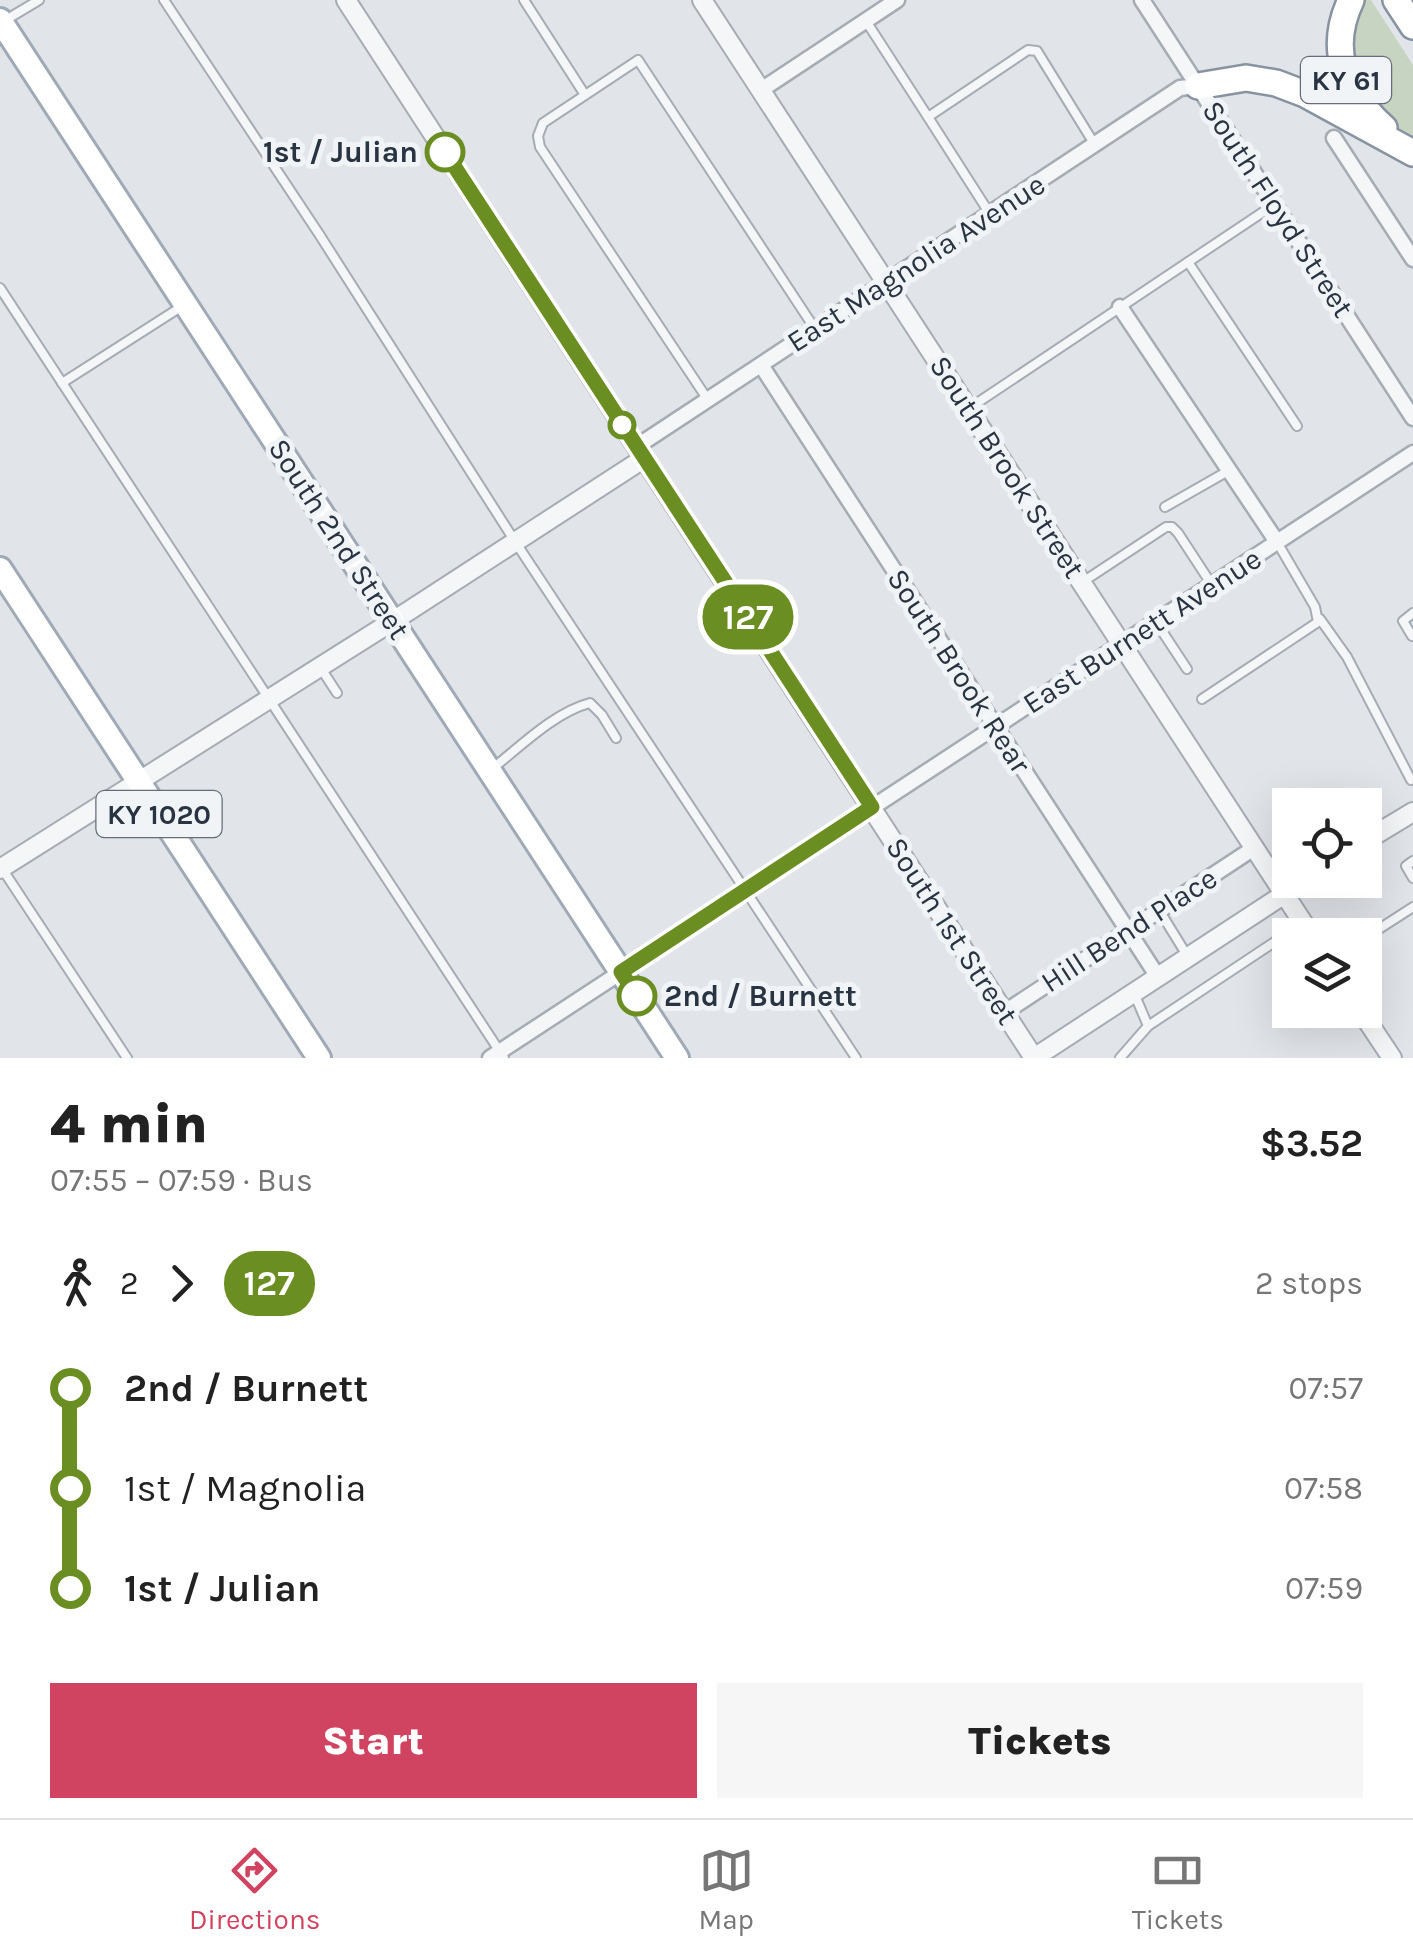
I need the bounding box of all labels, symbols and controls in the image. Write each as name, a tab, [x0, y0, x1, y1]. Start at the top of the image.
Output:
road number: KY 61	[1301, 57, 1391, 103]
street label: South Floyd Street	[1195, 94, 1361, 324]
marker: 1st / Julian	[426, 133, 464, 171]
place label: 1st / Julian	[263, 134, 418, 170]
street label: East Magnolia Avenue	[780, 166, 1052, 360]
street label: South Brook Street	[922, 349, 1092, 585]
unlabelled marker	[609, 412, 635, 438]
street label: South 2nd Street	[261, 432, 417, 646]
street label: East Burnett Avenue	[1016, 540, 1268, 722]
street label: South Brook Rear	[879, 562, 1039, 780]
line badge: 127	[690, 584, 806, 650]
text: 127	[722, 597, 774, 638]
map controls	[1272, 788, 1382, 1028]
button: locate	[1272, 788, 1382, 898]
road number: KY 1020	[96, 791, 222, 837]
street label: South 1st Street	[878, 831, 1026, 1031]
street label: Hill Bend Place	[1034, 860, 1224, 1000]
button: layers	[1272, 918, 1382, 1028]
marker: 2nd / Burnett	[618, 977, 656, 1015]
place label: 2nd / Burnett	[664, 978, 857, 1014]
text: 4 min	[50, 1092, 208, 1156]
text: $3.52	[1260, 1121, 1363, 1166]
text: 07:55 – 07:59 · Bus	[50, 1162, 313, 1199]
icon: walk	[50, 1256, 105, 1311]
icon: forward	[154, 1256, 209, 1311]
text: 127	[244, 1263, 295, 1304]
text: 2	[120, 1265, 139, 1302]
text: 2 stops	[1255, 1265, 1363, 1302]
text: 2nd / Burnett	[124, 1366, 368, 1411]
text: 07:57	[1289, 1370, 1363, 1407]
text: 1st / Magnolia	[124, 1466, 366, 1511]
text: 07:58	[1284, 1470, 1363, 1507]
text: 1st / Julian	[124, 1566, 320, 1611]
text: 07:59	[1285, 1570, 1363, 1607]
button: Start	[50, 1683, 697, 1798]
button: Tickets	[717, 1683, 1363, 1798]
tab: Directions	[189, 1843, 321, 1936]
tab: Map	[698, 1843, 754, 1936]
tab: Tickets	[1132, 1843, 1224, 1936]

